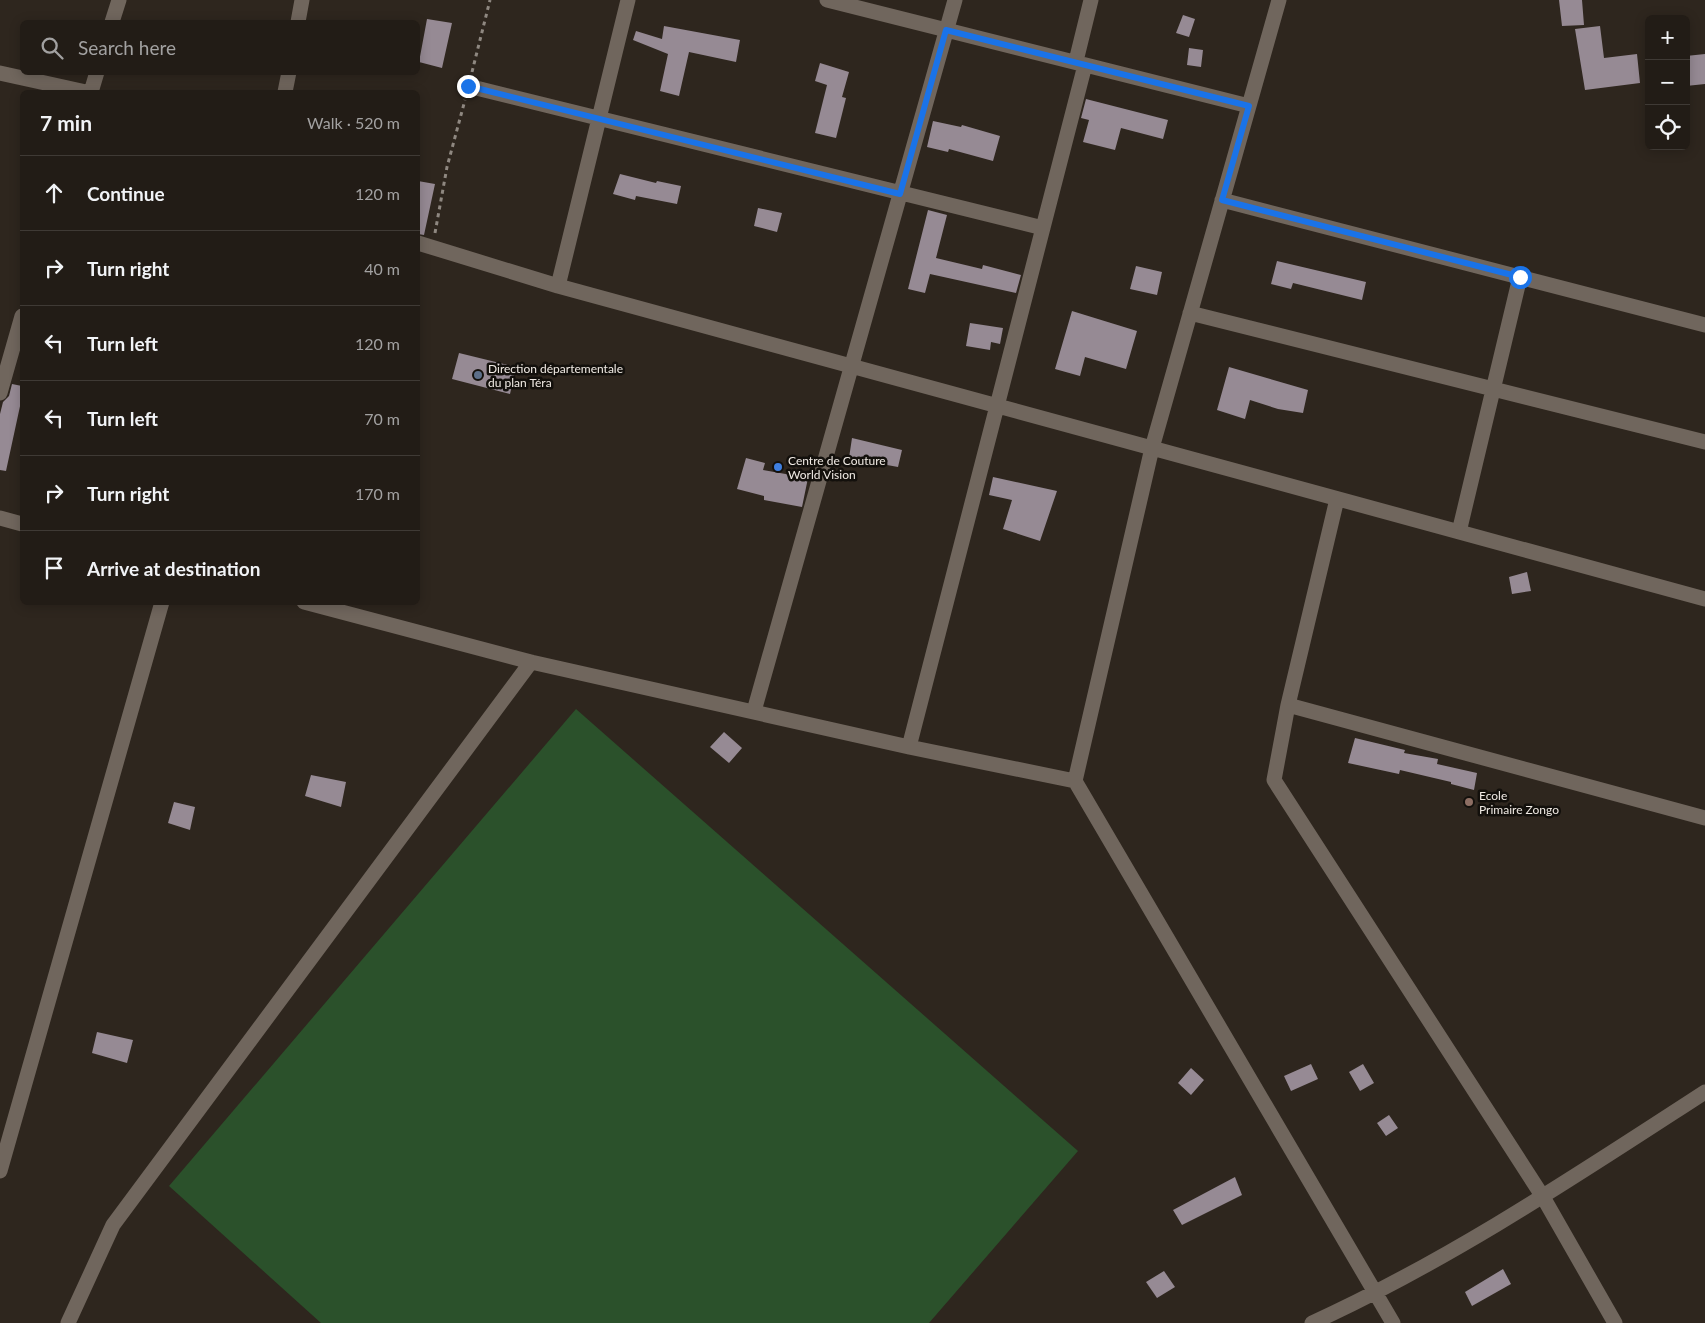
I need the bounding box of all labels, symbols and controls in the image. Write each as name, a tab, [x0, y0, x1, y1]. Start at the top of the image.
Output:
map controls	[1645, 15, 1690, 150]
button: +	[1645, 15, 1690, 60]
search box	[20, 20, 420, 75]
icon: search	[38, 34, 66, 62]
text: Search here	[78, 36, 176, 59]
button: −	[1645, 60, 1690, 105]
route end	[457, 75, 480, 98]
button: locate	[1645, 105, 1690, 150]
text: 7 min	[40, 110, 92, 135]
text: Walk · 520 m	[307, 113, 400, 132]
icon: ahead	[40, 179, 68, 207]
text: Continue	[87, 182, 165, 205]
text: 120 m	[355, 184, 400, 203]
icon: right	[40, 254, 68, 282]
text: Turn right	[87, 257, 169, 280]
text: 40 m	[364, 259, 400, 278]
route start	[1509, 266, 1532, 289]
icon: left	[40, 329, 68, 357]
text: Turn left	[87, 332, 158, 355]
text: 120 m	[355, 334, 400, 353]
place label: Direction départementale du plan Téra	[488, 361, 623, 390]
marker: Direction départementale du plan Téra	[472, 369, 484, 381]
icon: left	[40, 404, 68, 432]
text: Turn left	[87, 407, 158, 430]
text: 70 m	[364, 409, 400, 428]
place label: Centre de Couture World Vision	[788, 453, 886, 482]
marker: Centre de Couture World Vision	[772, 461, 784, 473]
icon: right	[40, 479, 68, 507]
text: Turn right	[87, 482, 169, 505]
text: 170 m	[355, 484, 400, 503]
icon: arrive	[40, 554, 68, 582]
text: Arrive at destination	[87, 557, 260, 580]
place label: Ecole Primaire Zongo	[1479, 788, 1559, 817]
marker: Ecole Primaire Zongo	[1463, 796, 1475, 808]

